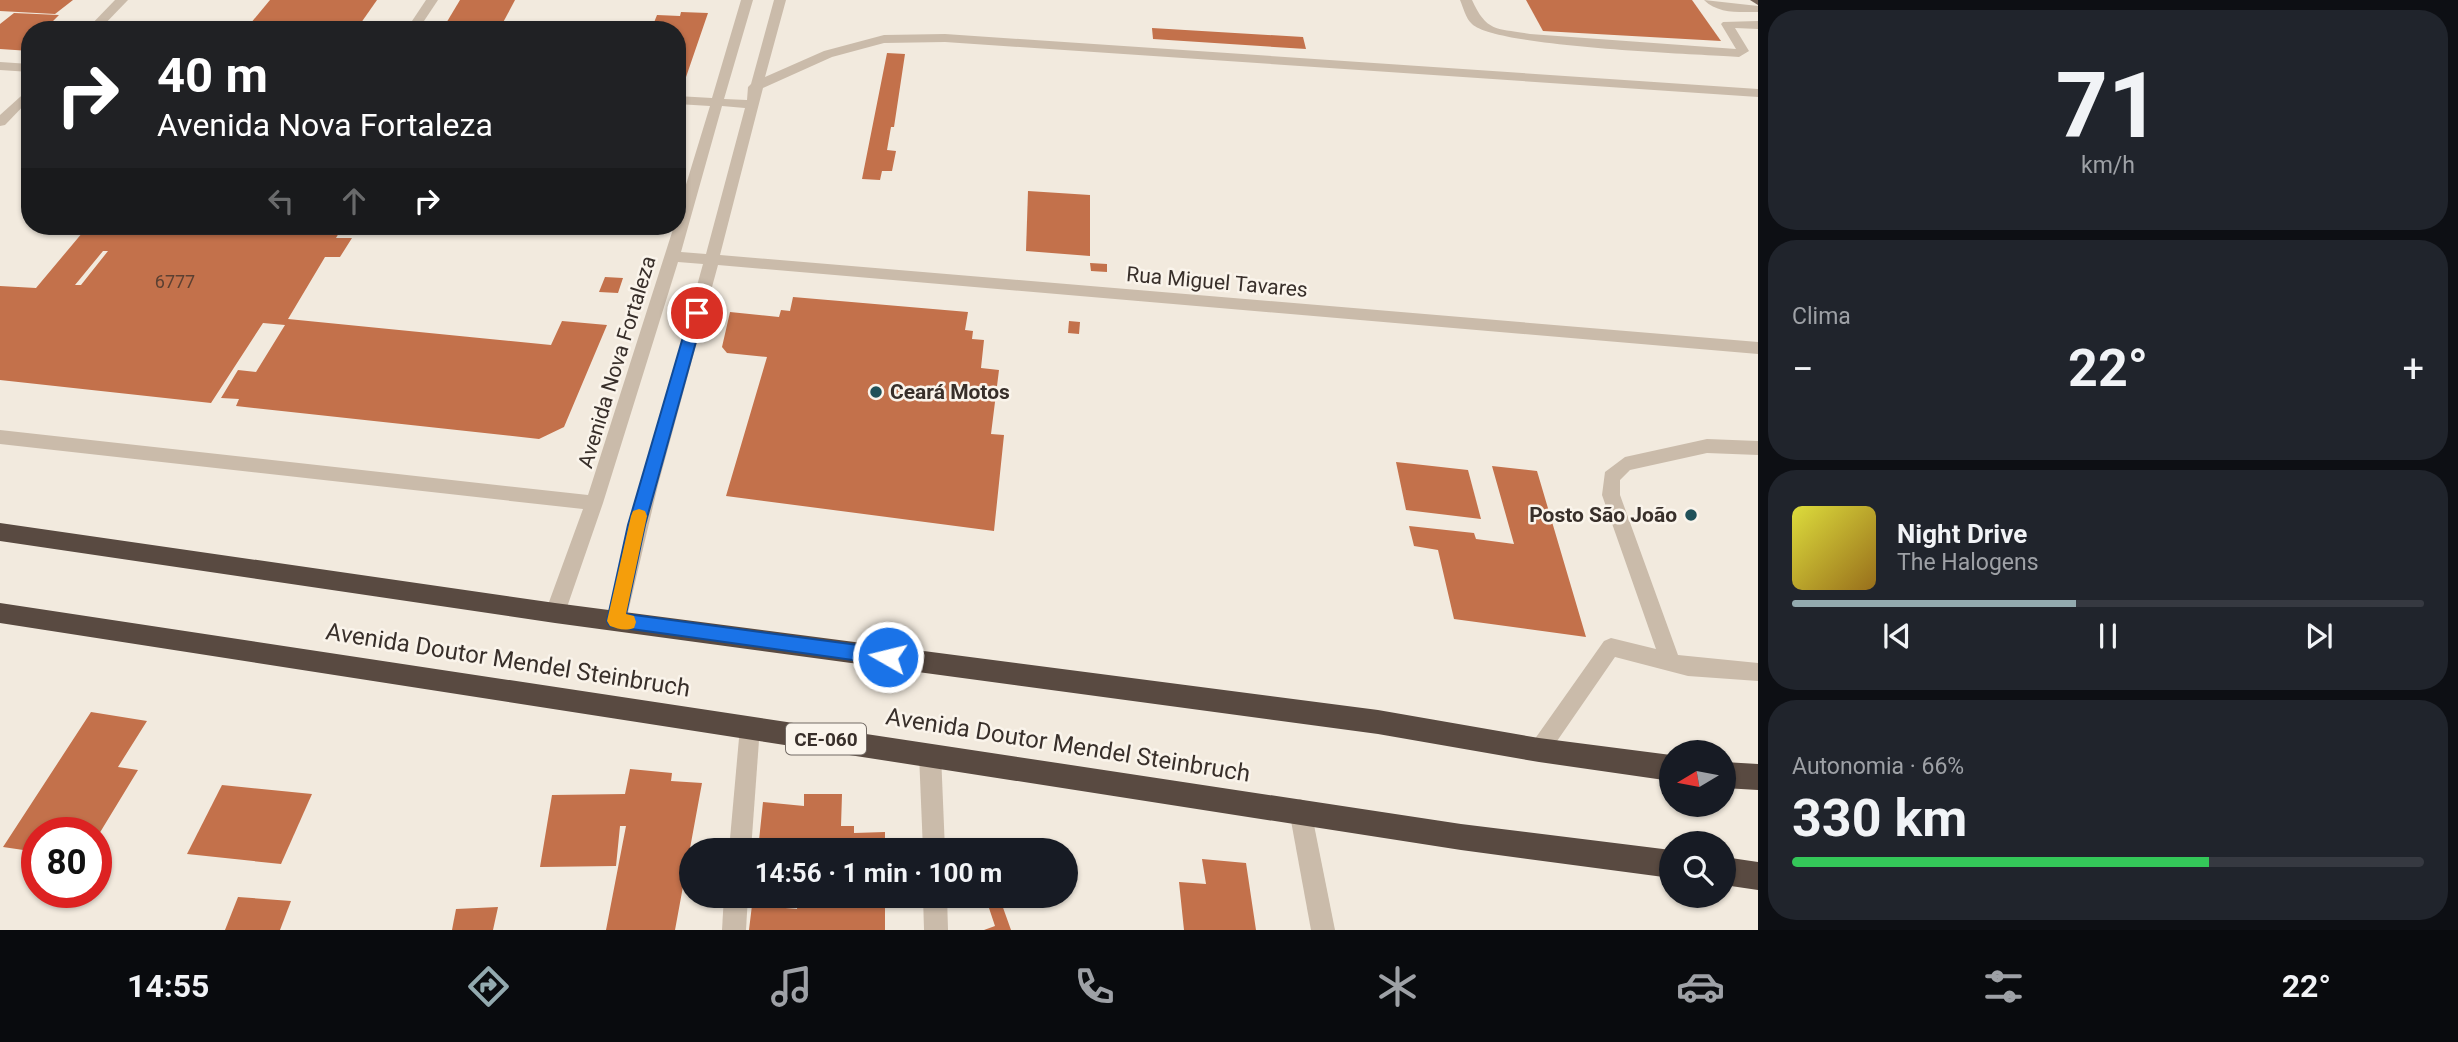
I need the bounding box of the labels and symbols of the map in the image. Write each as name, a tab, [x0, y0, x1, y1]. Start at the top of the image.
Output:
street label: Avenida Nova Fortaleza	[573, 253, 661, 471]
street label: Rua Miguel Tavares	[1125, 262, 1309, 302]
house number: 6777	[155, 271, 195, 292]
pin	[667, 283, 727, 343]
place label: Ceará Motos	[890, 380, 1010, 404]
marker: Ceará Motos	[868, 384, 884, 400]
place label: Posto São João	[1529, 503, 1677, 527]
marker: Posto São João	[1683, 507, 1699, 523]
street label: Avenida Doutor Mendel Steinbruch	[324, 617, 692, 703]
position arrow	[851, 620, 925, 694]
street label: Avenida Doutor Mendel Steinbruch	[884, 702, 1252, 788]
road number: CE-060	[786, 724, 866, 754]
north arrow	[1659, 740, 1736, 817]
speed limit sign: 80	[21, 817, 112, 908]

